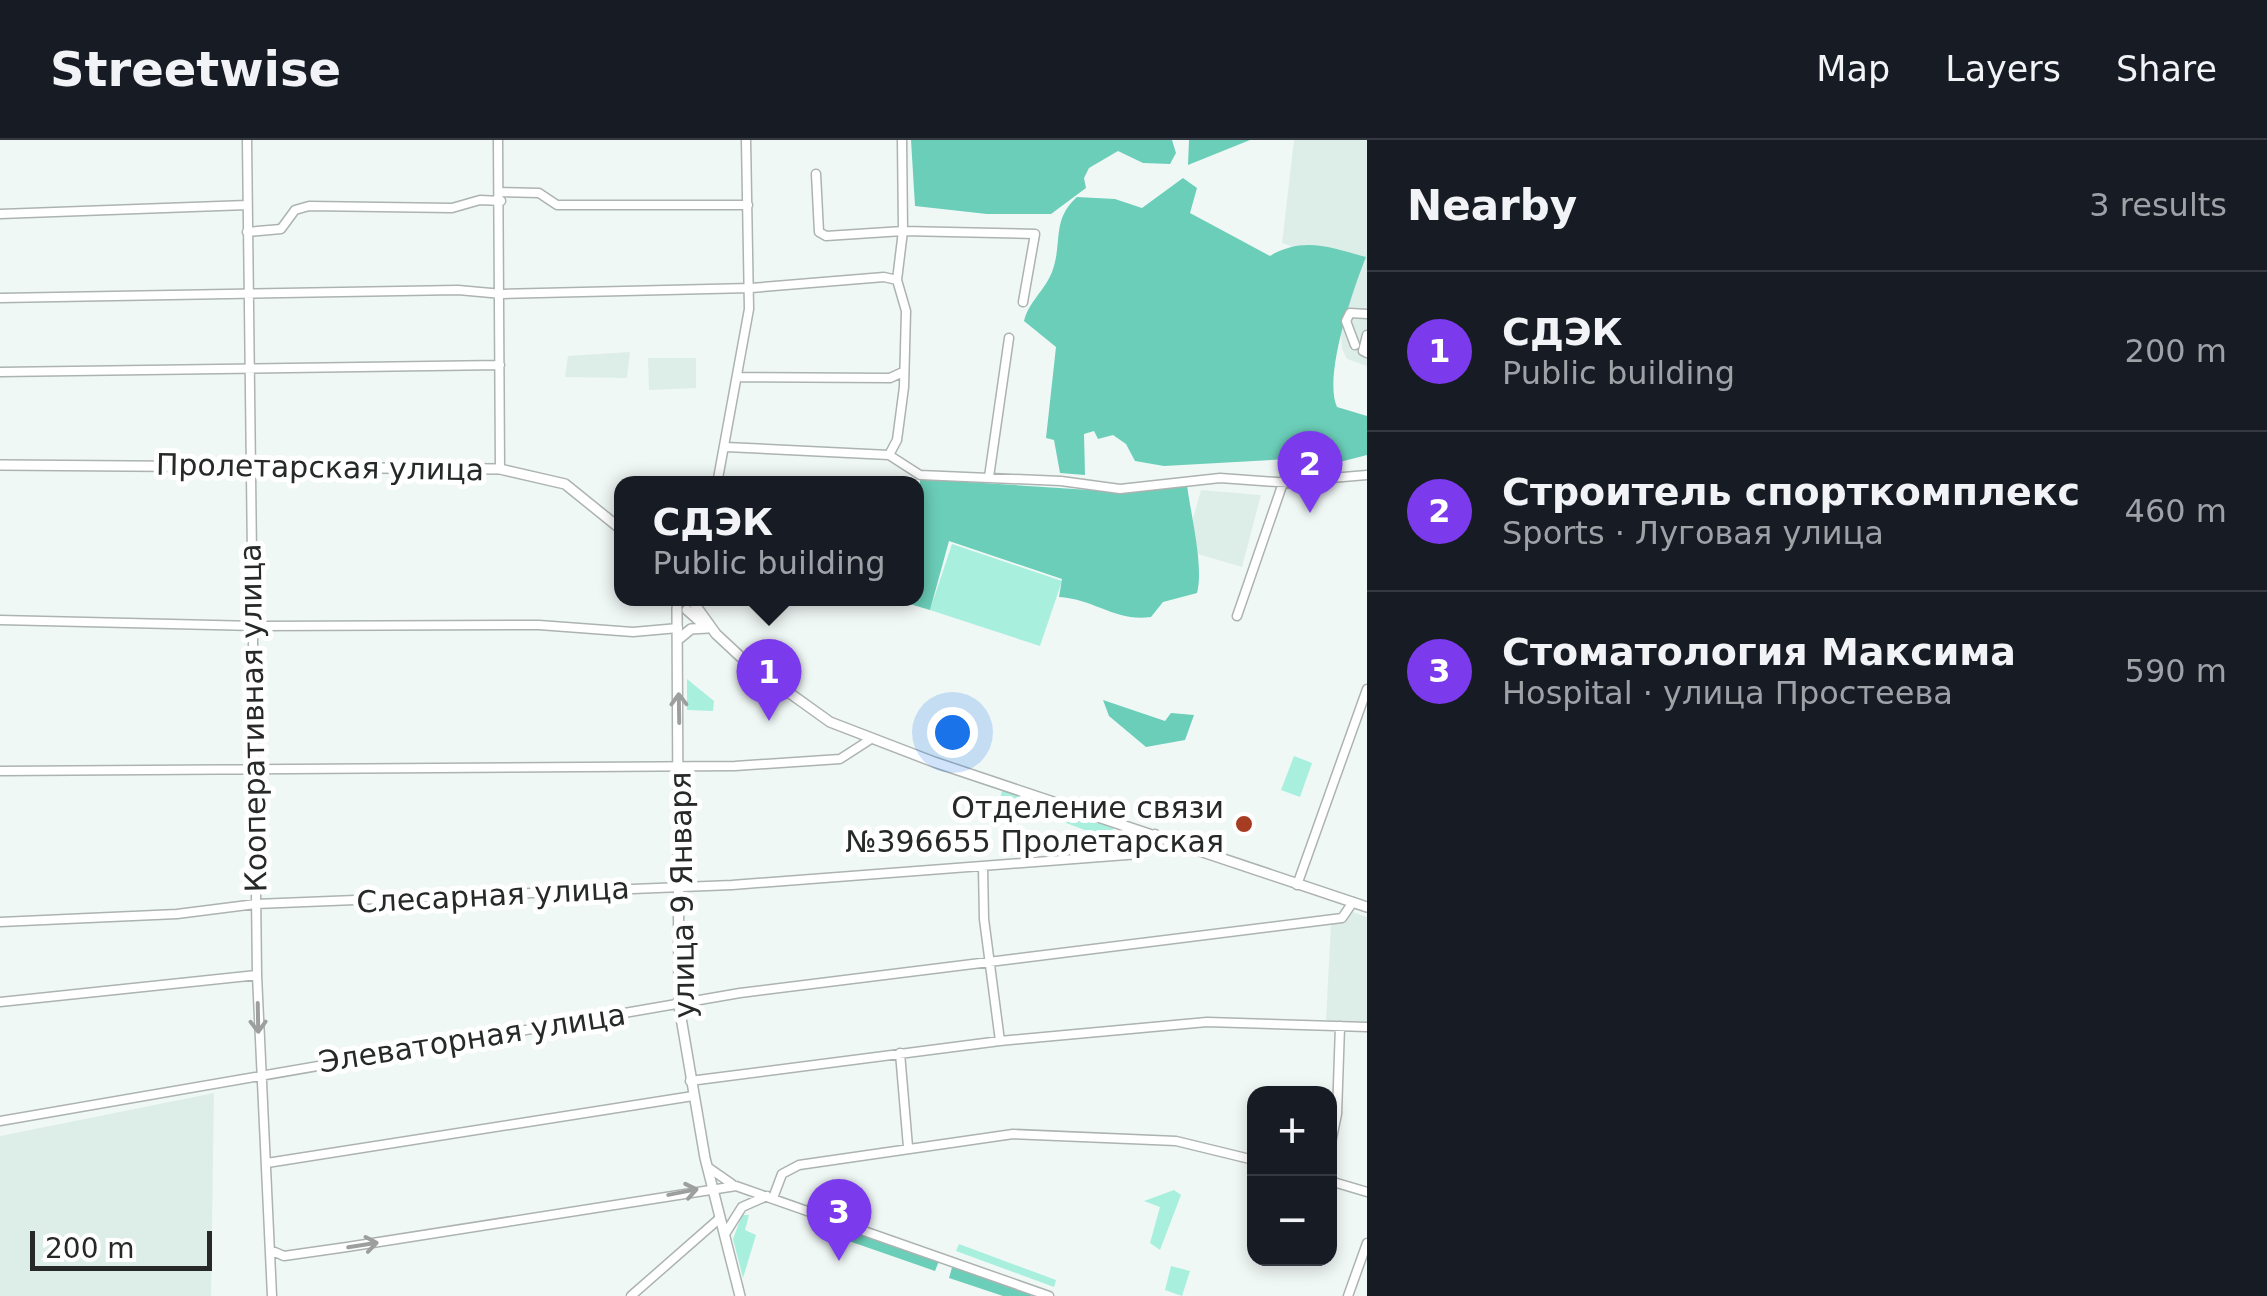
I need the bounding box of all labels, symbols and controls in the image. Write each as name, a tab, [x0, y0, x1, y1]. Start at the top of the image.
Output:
text: Streetwise	[50, 41, 341, 97]
text: Map	[1816, 49, 1890, 89]
text: Layers	[1945, 49, 2061, 89]
text: Share	[2116, 49, 2217, 89]
text: Nearby	[1407, 181, 1577, 230]
text: 3 results	[2089, 186, 2227, 224]
text: СДЭК	[1502, 310, 1623, 354]
text: 1	[1428, 332, 1451, 370]
text: 200 m	[2125, 332, 2227, 370]
text: Public building	[1502, 354, 1735, 392]
pin: 2	[1278, 430, 1342, 513]
street label: Пролетарская улица	[156, 447, 484, 487]
text: Строитель спорткомплекс	[1502, 470, 2080, 514]
popup	[614, 476, 924, 606]
text: 2	[1428, 492, 1451, 530]
text: 460 m	[2125, 492, 2227, 530]
text: СДЭК	[652, 500, 773, 544]
text: Sports · Луговая улица	[1502, 514, 1884, 552]
street label: Кооперативная улица	[232, 543, 274, 893]
text: Public building	[652, 544, 886, 582]
text: Стоматология Максима	[1502, 630, 2016, 674]
pin: 1	[736, 638, 802, 721]
text: 3	[1428, 652, 1451, 690]
text: 590 m	[2125, 652, 2227, 690]
text: Hospital · улица Простеева	[1502, 674, 1953, 712]
one-way arrow	[670, 692, 689, 724]
your location	[927, 707, 978, 758]
street label: улица 9 Января	[662, 771, 702, 1019]
place label: Отделение связи №396655 Пролетарская	[845, 790, 1224, 859]
marker: Отделение связи №396655 Пролетарская	[1233, 813, 1255, 835]
street label: Слесарная улица	[356, 870, 630, 920]
street label: Элеваторная улица	[316, 996, 628, 1080]
one-way arrow	[249, 1001, 268, 1033]
map controls	[1247, 1086, 1337, 1266]
button: +	[1247, 1086, 1337, 1176]
button: −	[1247, 1176, 1337, 1266]
pin: 3	[806, 1178, 872, 1261]
one-way arrow	[667, 1182, 699, 1201]
scale bar	[30, 1226, 212, 1270]
text: 200 m	[45, 1232, 135, 1265]
one-way arrow	[346, 1235, 378, 1254]

